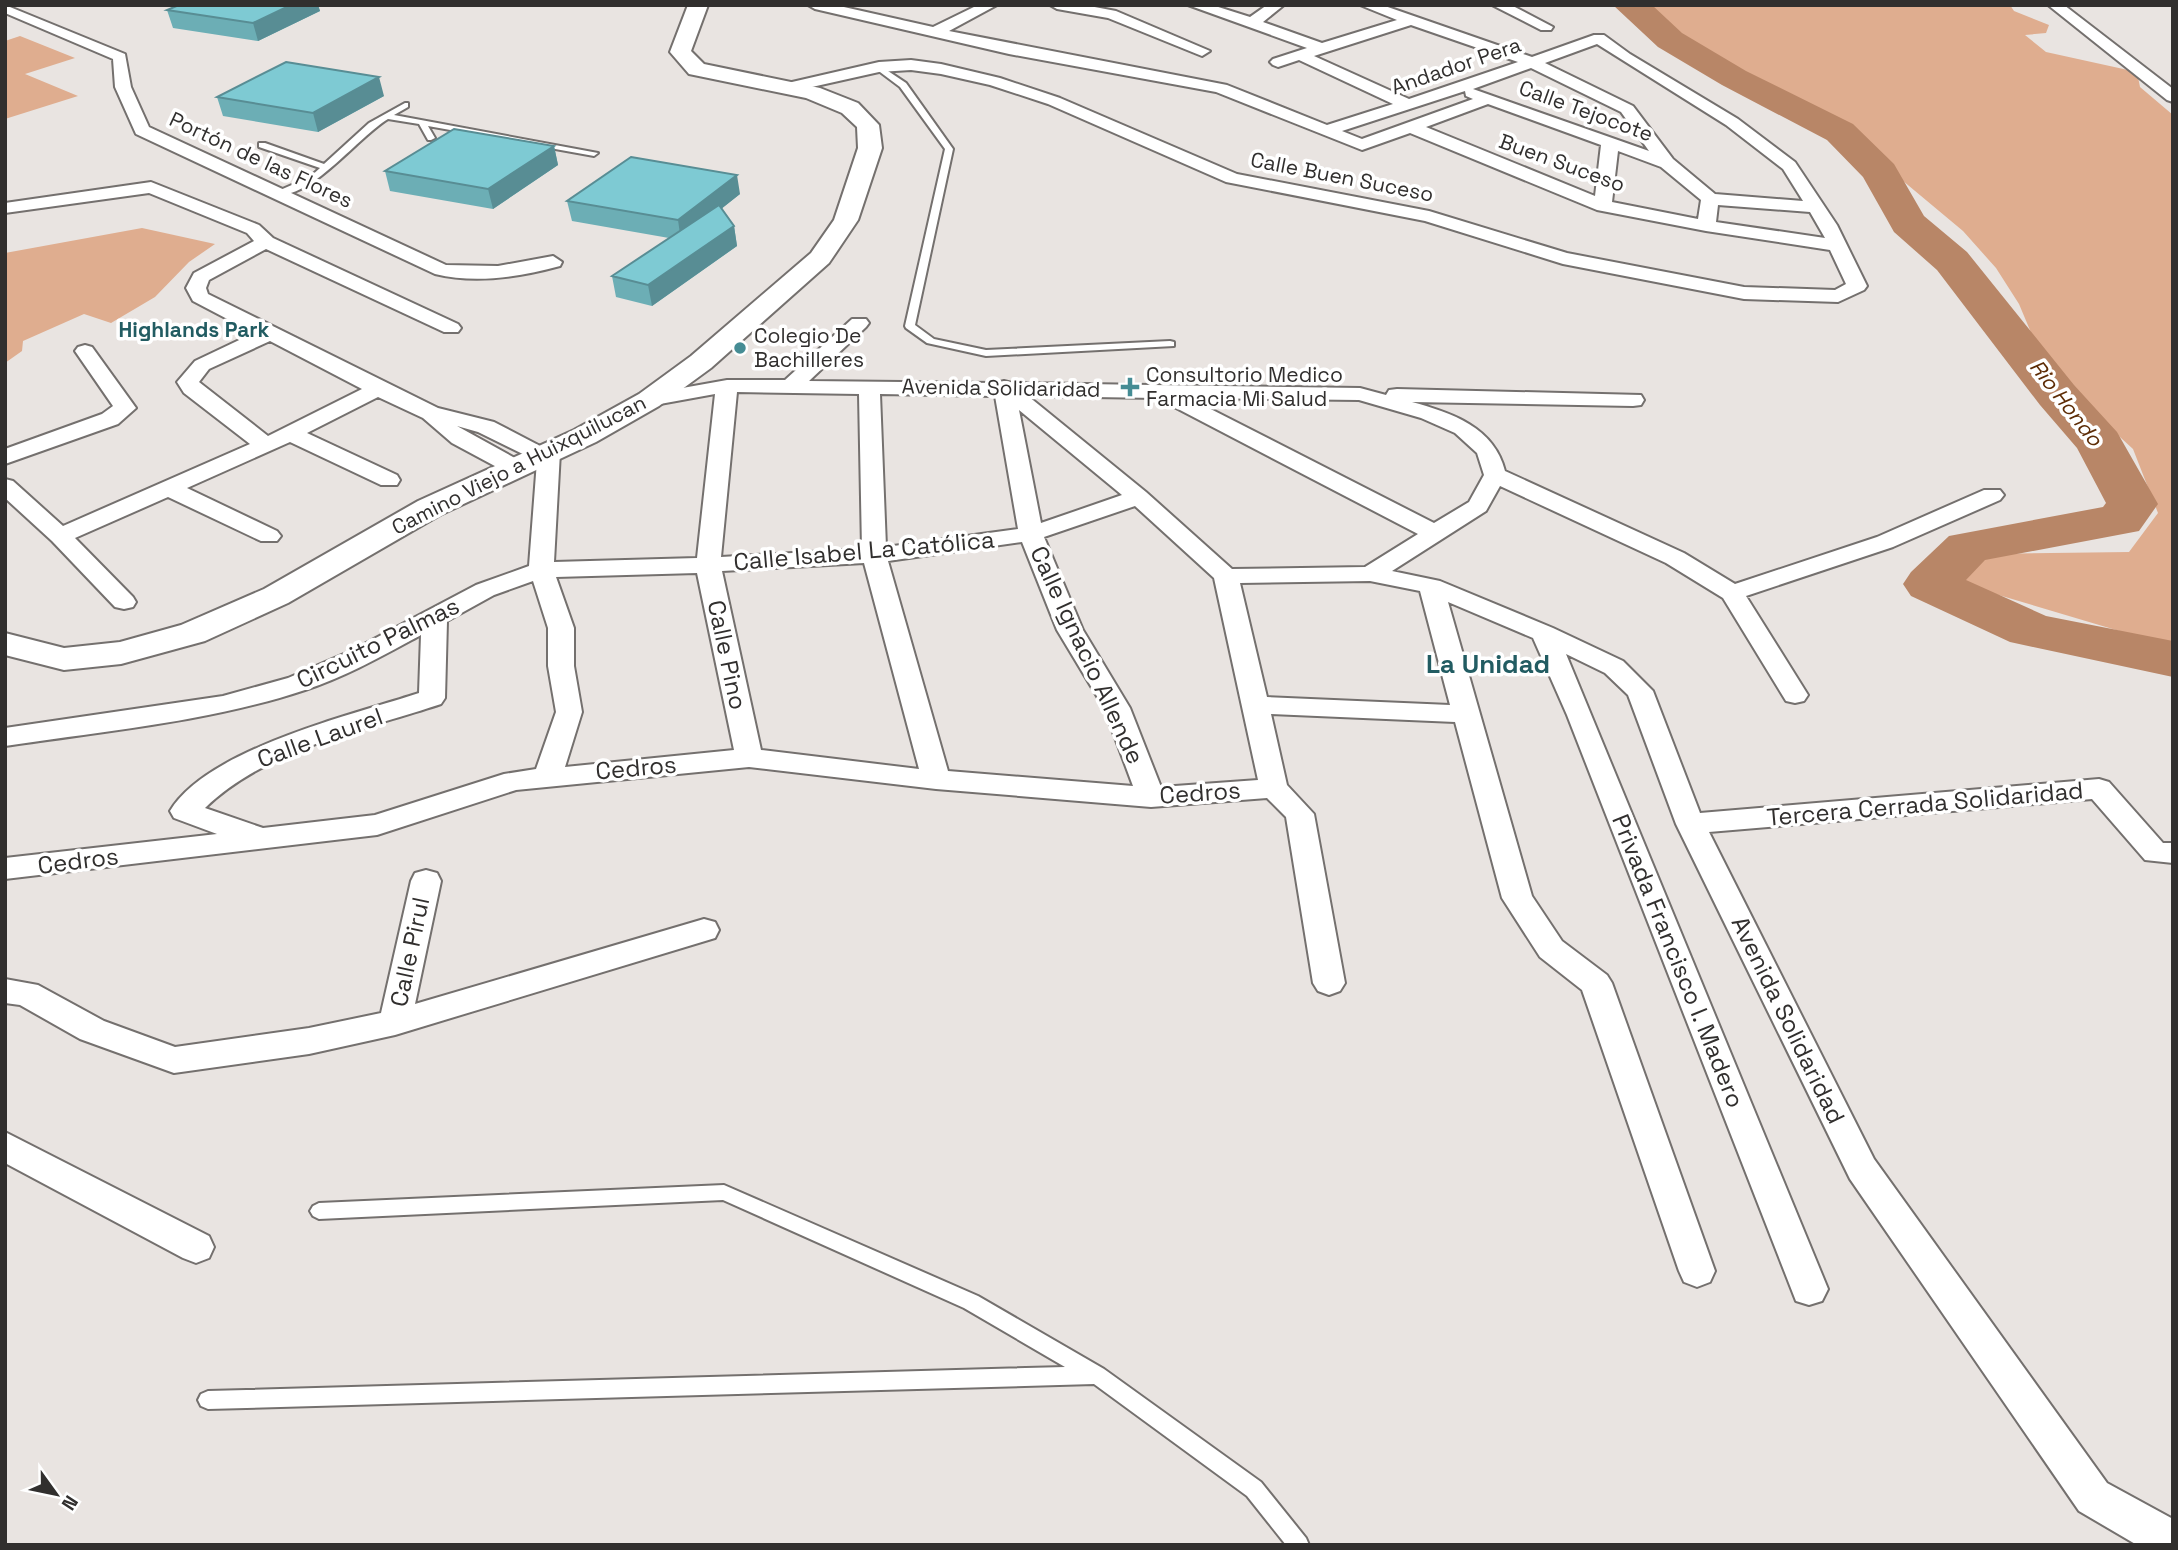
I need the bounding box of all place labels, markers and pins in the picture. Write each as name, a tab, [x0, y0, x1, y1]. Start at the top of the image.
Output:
place label: Colegio De Bachilleres	[754, 322, 864, 373]
marker: Colegio De Bachilleres	[732, 340, 748, 356]
place label: Consultorio Medico Farmacia Mi Salud	[1146, 361, 1343, 412]
marker: Consultorio Medico Farmacia Mi Salud	[1120, 377, 1140, 397]

